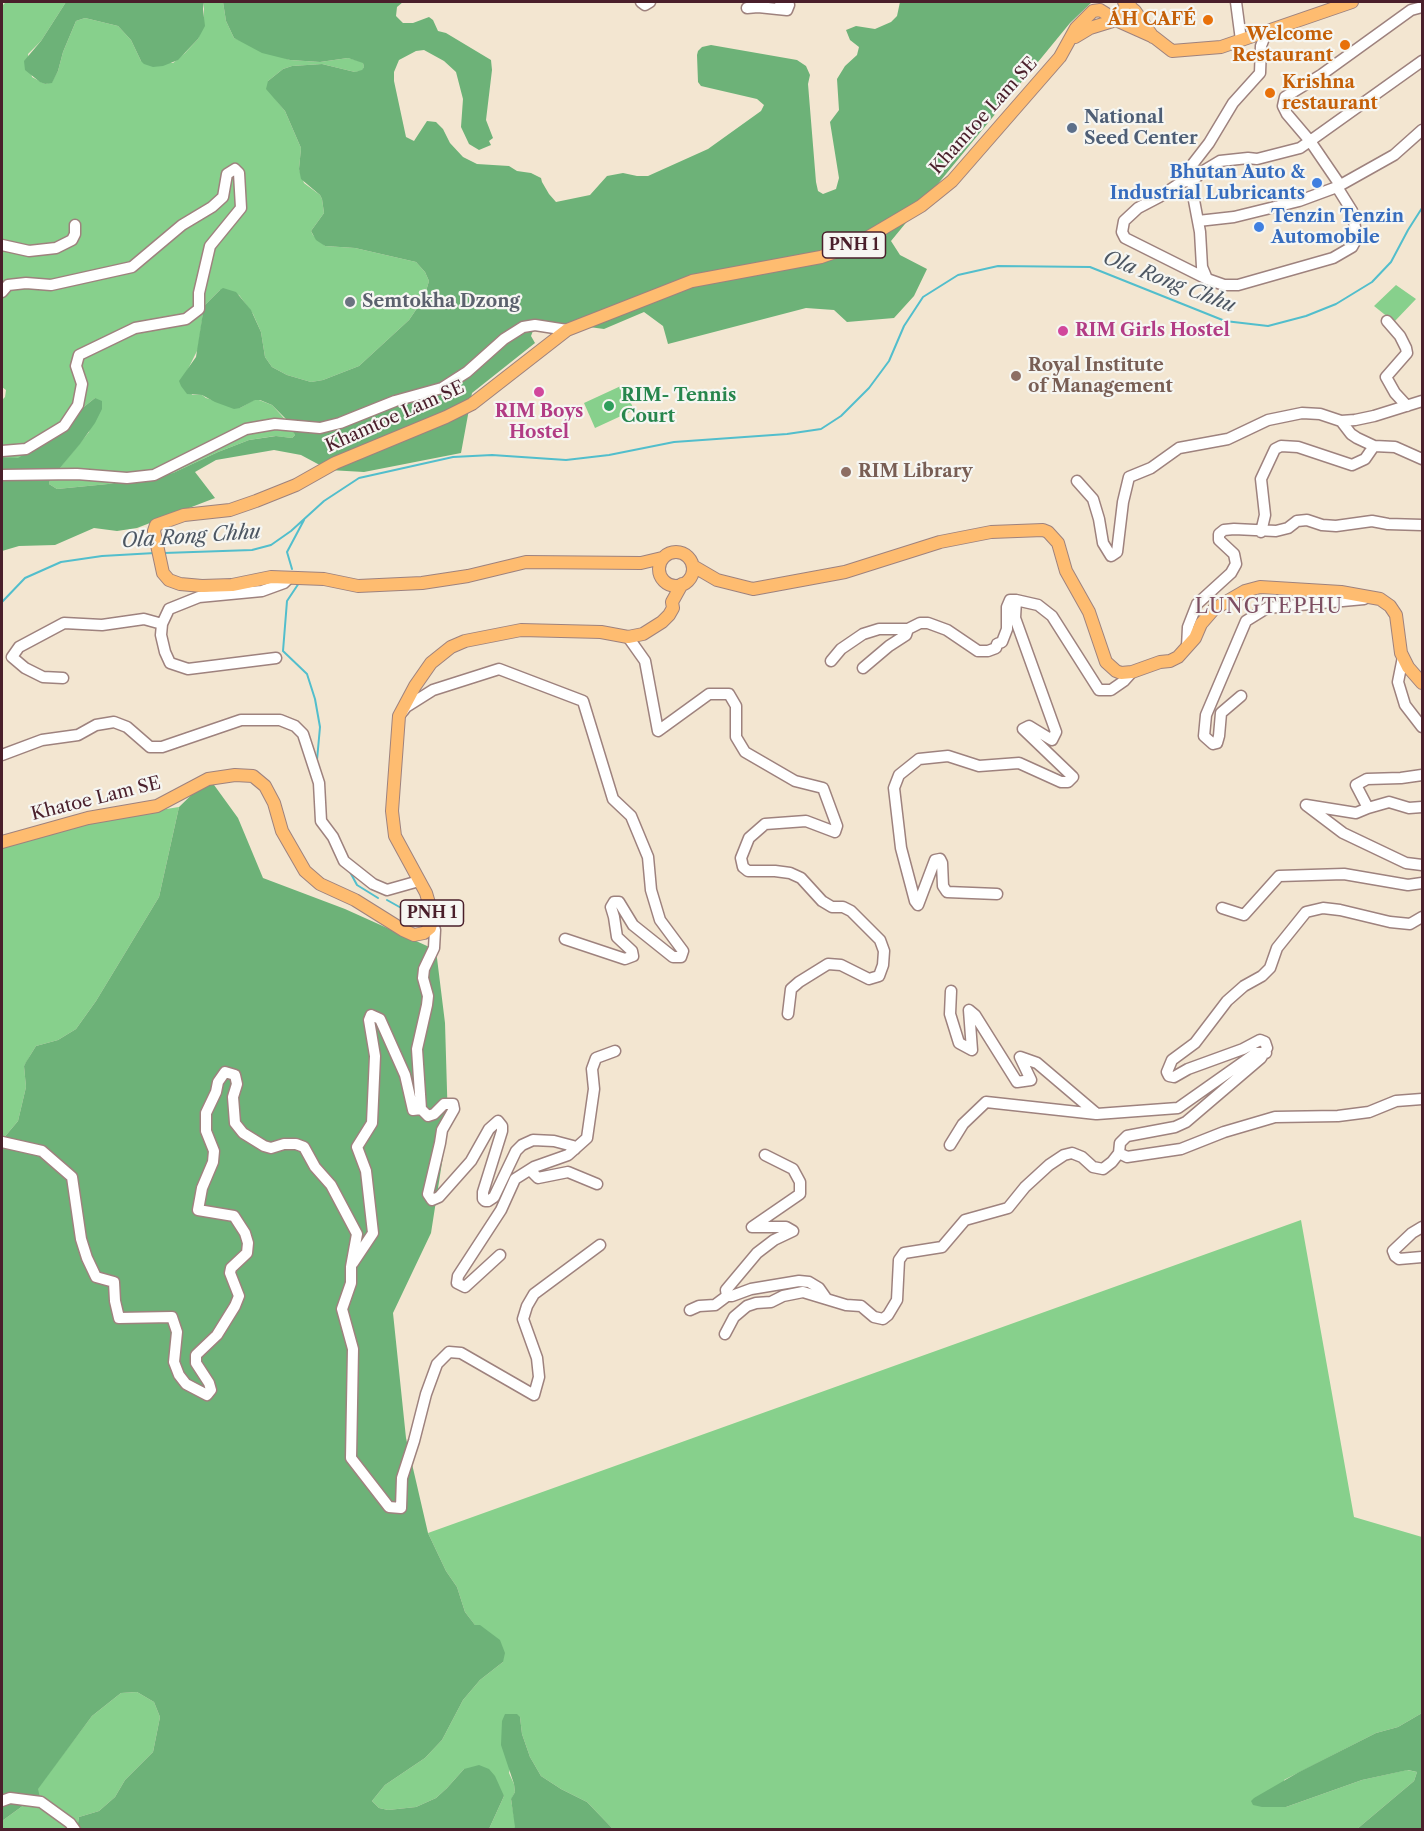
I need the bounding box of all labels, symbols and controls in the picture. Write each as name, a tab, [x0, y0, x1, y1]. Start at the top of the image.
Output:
place label: ÁH CAFÉ	[1108, 9, 1196, 31]
marker: ÁH CAFÉ	[1201, 13, 1215, 27]
place label: Welcome Restaurant	[1232, 24, 1333, 66]
marker: Welcome Restaurant	[1338, 38, 1352, 52]
street label: Khamtoe Lam SE	[926, 53, 1042, 179]
place label: Krishna restaurant	[1282, 72, 1378, 115]
marker: Krishna restaurant	[1263, 86, 1277, 100]
place label: National Seed Center	[1084, 107, 1198, 150]
marker: National Seed Center	[1065, 121, 1079, 135]
place label: Bhutan Auto & Industrial Lubricants	[1110, 162, 1305, 204]
marker: Bhutan Auto & Industrial Lubricants	[1310, 176, 1324, 190]
place label: Tenzin Tenzin Automobile	[1271, 206, 1404, 248]
marker: Tenzin Tenzin Automobile	[1252, 220, 1266, 234]
road number: PNH 1	[822, 232, 886, 258]
water label: Ola Rong Chhu	[1100, 246, 1238, 318]
place label: Semtokha Dzong	[362, 291, 520, 313]
marker: Semtokha Dzong	[343, 295, 357, 309]
place label: RIM Girls Hostel	[1075, 320, 1230, 342]
marker: RIM Girls Hostel	[1056, 324, 1070, 338]
place label: Royal Institute of Management	[1028, 355, 1173, 398]
marker: Royal Institute of Management	[1009, 369, 1023, 383]
street label: Khamtoe Lam SE	[322, 377, 468, 457]
marker: RIM Boys Hostel	[532, 385, 546, 399]
place label: RIM- Tennis Court	[621, 385, 736, 428]
marker: RIM- Tennis Court	[602, 399, 616, 413]
place label: RIM Boys Hostel	[495, 401, 583, 444]
place label: RIM Library	[858, 461, 973, 483]
marker: RIM Library	[839, 465, 853, 479]
water label: Ola Rong Chhu	[121, 520, 261, 554]
district label: LUNGTEPHU	[1195, 595, 1343, 619]
street label: Khatoe Lam SE	[29, 772, 163, 826]
road number: PNH 1	[400, 900, 464, 926]

